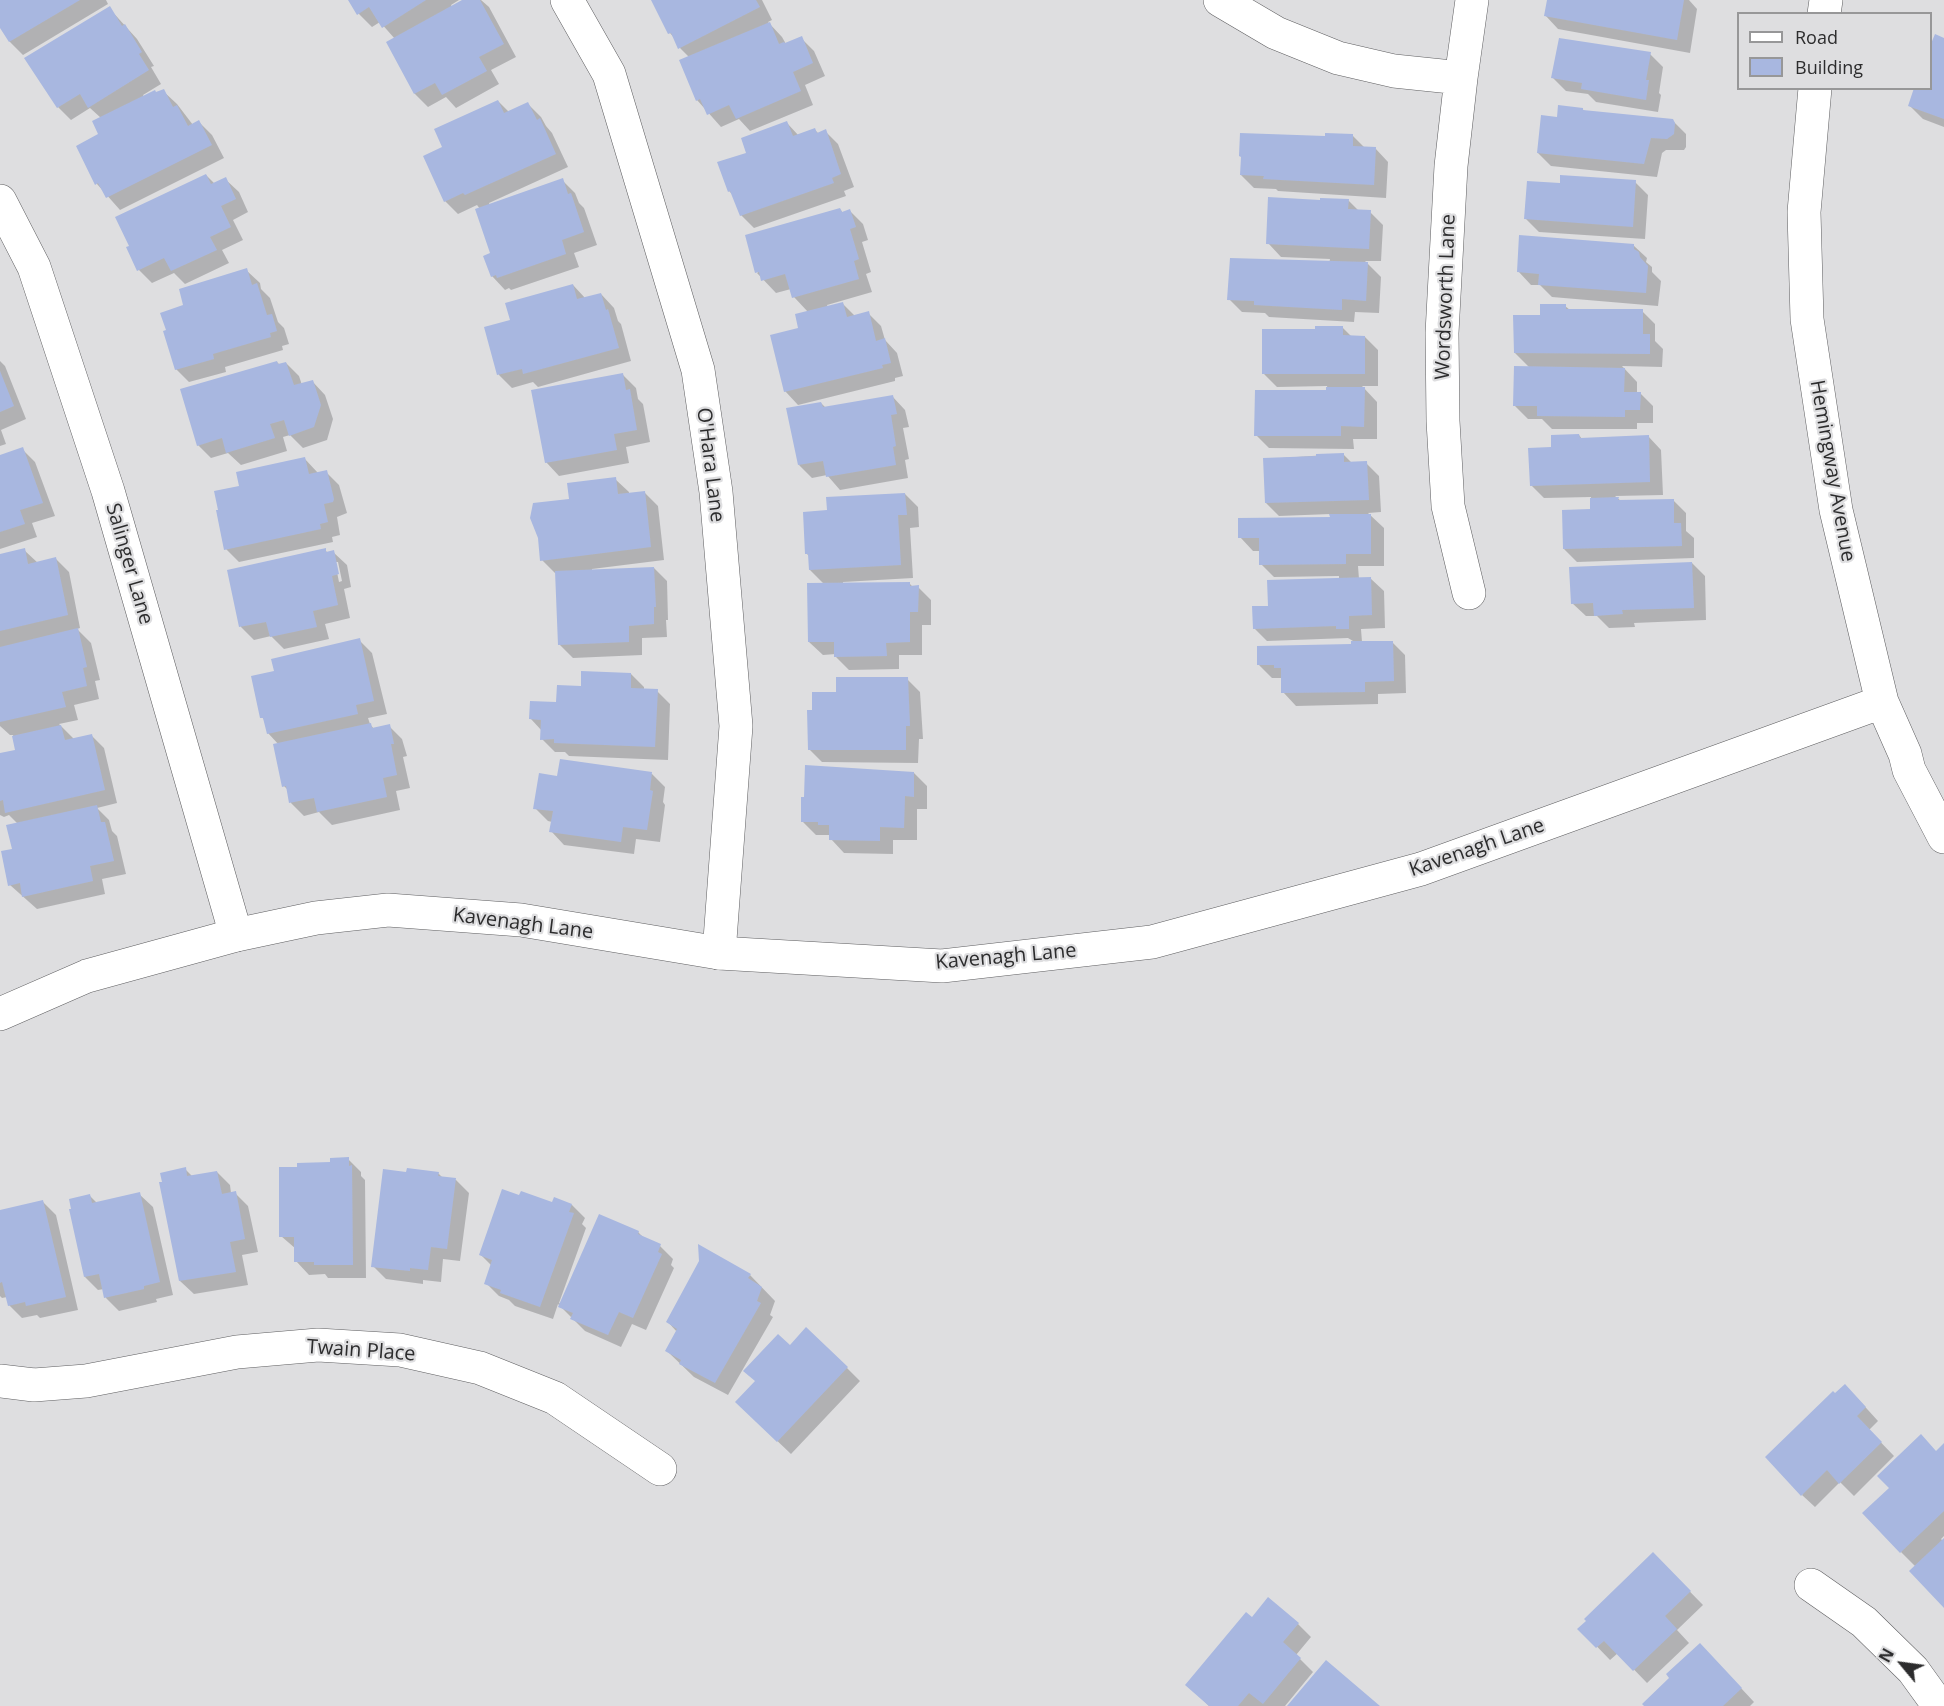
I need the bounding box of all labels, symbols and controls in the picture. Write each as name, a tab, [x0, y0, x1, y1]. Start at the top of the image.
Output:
legend	[1737, 12, 1932, 90]
text: Road	[1795, 25, 1838, 49]
text: Building	[1795, 55, 1863, 79]
street label: Wordsworth Lane	[1431, 214, 1461, 380]
street label: Hemingway Avenue	[1804, 378, 1860, 564]
street label: O'Hara Lane	[691, 406, 729, 524]
street label: Salinger Lane	[100, 501, 158, 627]
street label: Kavenagh Lane	[1406, 814, 1548, 882]
street label: Kavenagh Lane	[451, 903, 595, 945]
street label: Kavenagh Lane	[935, 939, 1077, 975]
street label: Twain Place	[306, 1335, 416, 1367]
north arrow	[1872, 1634, 1932, 1694]
text: N	[1873, 1644, 1899, 1666]

